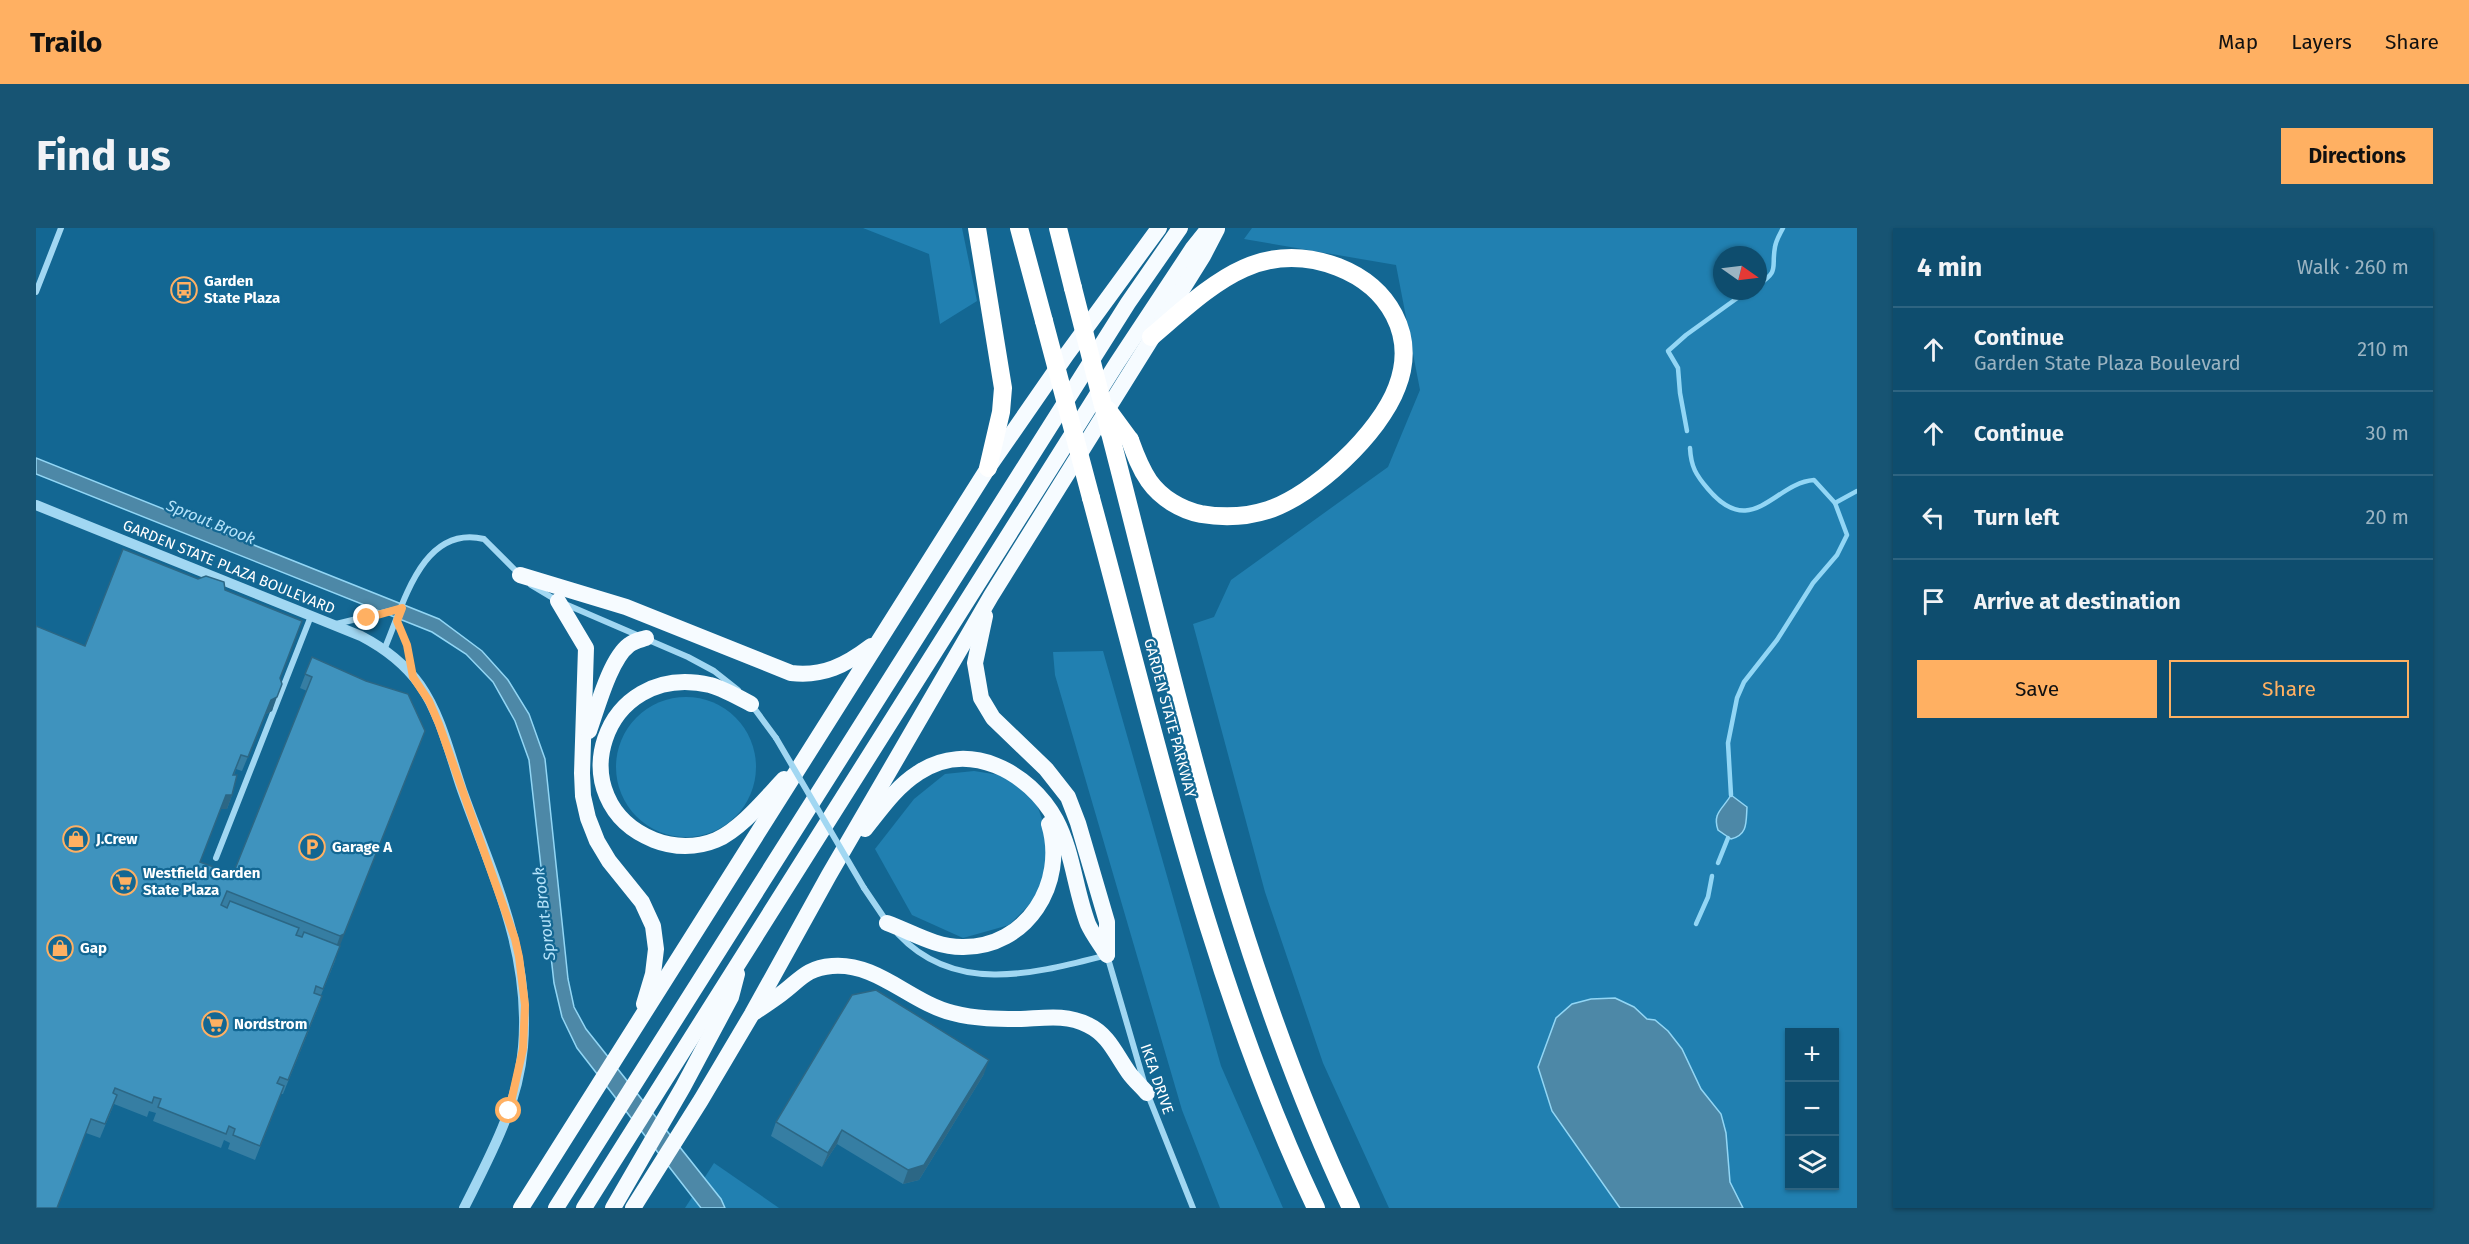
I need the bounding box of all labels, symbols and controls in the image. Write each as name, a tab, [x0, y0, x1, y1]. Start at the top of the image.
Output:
text: Trailo	[30, 26, 102, 59]
text: Map	[2218, 29, 2258, 55]
text: Layers	[2291, 29, 2352, 55]
text: Share	[2385, 29, 2439, 55]
button: Directions	[2281, 128, 2433, 184]
text: Find us	[36, 131, 171, 181]
north arrow	[1713, 246, 1767, 300]
text: 4 min	[1917, 252, 1982, 283]
text: Walk · 260 m	[2297, 255, 2409, 279]
place label: Garden State Plaza	[204, 272, 280, 307]
bus stop icon: Garden State Plaza	[169, 275, 199, 305]
text: Continue	[1974, 324, 2064, 351]
icon: ahead	[1917, 333, 1950, 366]
text: 210 m	[2357, 337, 2409, 361]
text: Garden State Plaza Boulevard	[1974, 351, 2241, 375]
icon: ahead	[1917, 417, 1950, 450]
text: Continue	[1974, 420, 2064, 447]
text: 30 m	[2365, 421, 2409, 445]
water label: Sprout Brook	[163, 495, 259, 549]
icon: left	[1917, 501, 1950, 534]
text: Turn left	[1974, 504, 2059, 531]
text: 20 m	[2366, 505, 2409, 529]
street label: GARDEN STATE PLAZA BOULEVARD	[120, 516, 338, 618]
icon: arrive	[1917, 585, 1950, 618]
text: Arrive at destination	[1974, 588, 2181, 615]
route end	[353, 604, 379, 630]
street label: GARDEN STATE PARKWAY	[1140, 636, 1200, 800]
button: Save	[1917, 660, 2157, 718]
button: Share	[2169, 660, 2409, 718]
shop icon: J.Crew	[61, 824, 91, 854]
place label: J.Crew	[95, 830, 138, 848]
parking icon: Garage A	[297, 832, 327, 862]
place label: Garage A	[332, 838, 393, 856]
place label: Westfield Garden State Plaza	[143, 864, 260, 899]
water label: Sprout Brook	[529, 866, 559, 963]
supermarket icon: Westfield Garden State Plaza	[109, 867, 139, 897]
shop icon: Gap	[45, 933, 75, 963]
place label: Gap	[80, 939, 107, 957]
supermarket icon: Nordstrom	[200, 1009, 230, 1039]
place label: Nordstrom	[234, 1015, 307, 1033]
map controls	[1785, 1028, 1839, 1190]
button: +	[1785, 1028, 1839, 1082]
street label: IKEA DRIVE	[1137, 1041, 1177, 1117]
button: −	[1785, 1082, 1839, 1136]
route start	[495, 1097, 521, 1123]
button: layers	[1785, 1136, 1839, 1190]

